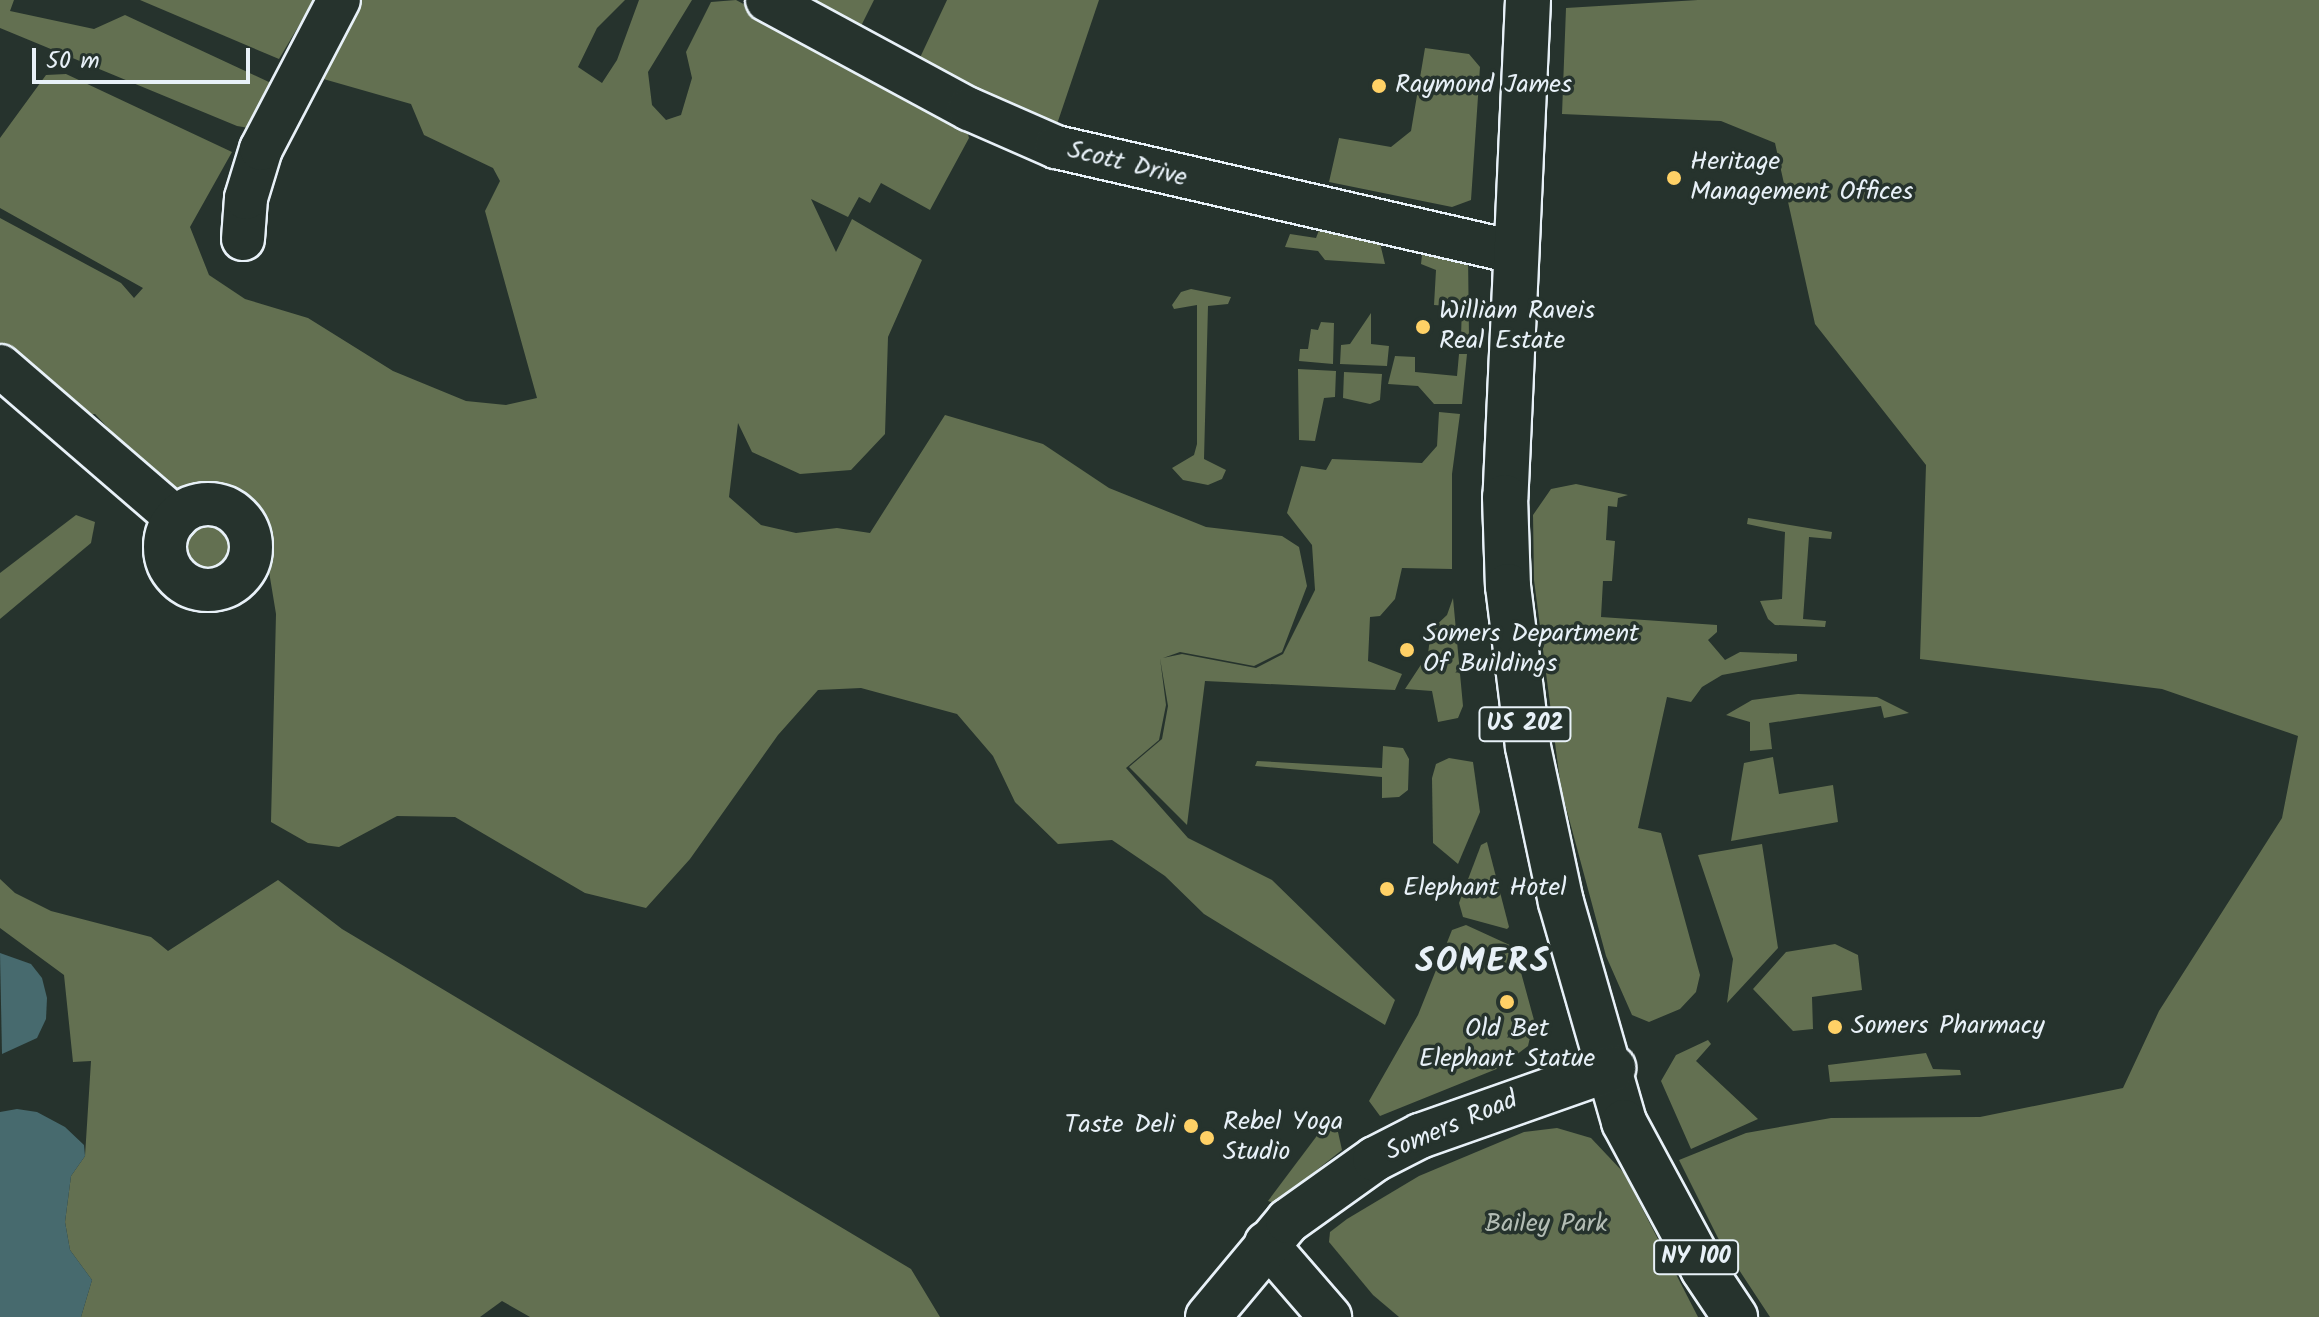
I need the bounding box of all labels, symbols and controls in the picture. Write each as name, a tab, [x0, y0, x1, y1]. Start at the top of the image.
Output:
scale bar	[36, 32, 254, 82]
text: 50 m	[46, 42, 100, 81]
place label: Raymond James	[1395, 70, 1572, 102]
marker: Raymond James	[1370, 77, 1388, 95]
street label: Scott Drive	[1064, 135, 1190, 195]
place label: Heritage Management Offices	[1690, 147, 1913, 208]
marker: Heritage Management Offices	[1665, 169, 1683, 187]
place label: William Raveis Real Estate	[1439, 296, 1595, 358]
marker: William Raveis Real Estate	[1414, 318, 1432, 336]
place label: Somers Department Of Buildings	[1423, 619, 1639, 680]
marker: Somers Department Of Buildings	[1398, 641, 1416, 659]
road number: US 202	[1477, 704, 1573, 744]
place label: Elephant Hotel	[1403, 873, 1567, 905]
marker: Elephant Hotel	[1378, 880, 1396, 898]
district label: SOMERS	[1415, 943, 1551, 983]
marker: Old Bet Elephant Statue	[1498, 993, 1516, 1011]
place label: Somers Pharmacy	[1851, 1011, 2045, 1043]
place label: Old Bet Elephant Statue	[1419, 1014, 1595, 1076]
marker: Somers Pharmacy	[1826, 1018, 1844, 1036]
street label: Somers Road	[1381, 1085, 1523, 1169]
place label: Rebel Yoga Studio	[1223, 1107, 1343, 1168]
place label: Taste Deli	[1065, 1110, 1175, 1142]
marker: Taste Deli	[1182, 1117, 1200, 1135]
marker: Rebel Yoga Studio	[1198, 1129, 1216, 1147]
park label: Bailey Park	[1485, 1209, 1607, 1241]
road number: NY 100	[1652, 1237, 1740, 1277]

